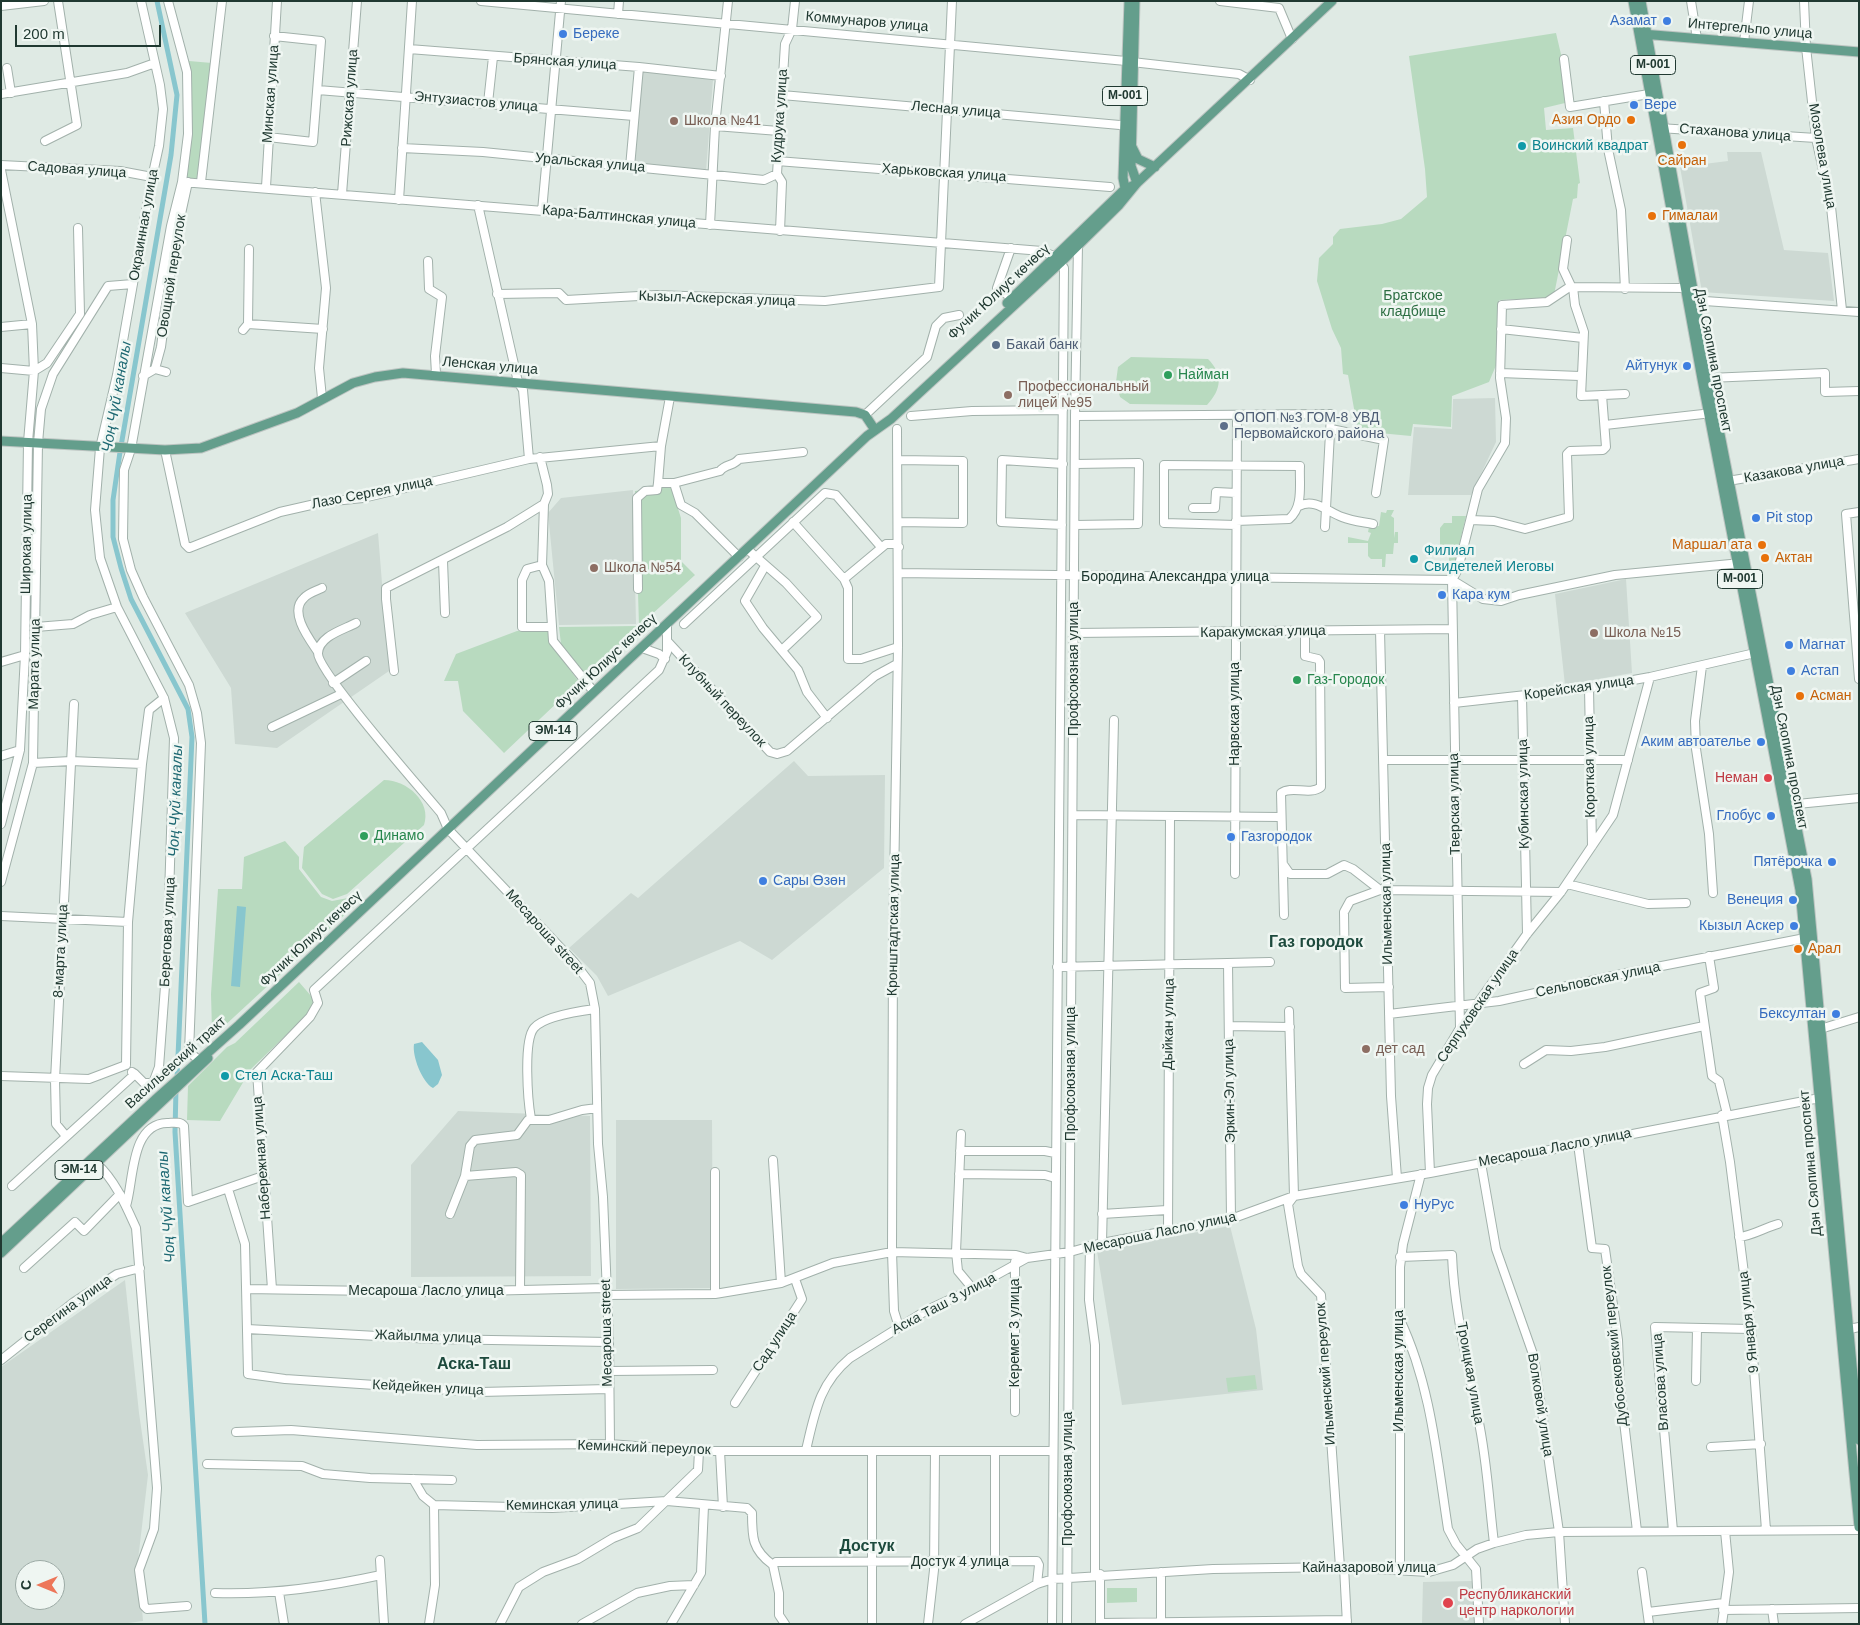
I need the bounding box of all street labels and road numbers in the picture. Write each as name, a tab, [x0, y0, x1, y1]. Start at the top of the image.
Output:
street label: Коммунаров улица	[805, 8, 929, 36]
street label: Интергельпо улица	[1687, 15, 1813, 43]
street label: Минская улица	[259, 44, 283, 144]
street label: Рижская улица	[338, 49, 362, 147]
street label: Брянская улица	[513, 50, 617, 74]
road number: M-001	[1630, 56, 1676, 74]
street label: Кудрука улица	[768, 68, 792, 164]
road number: М-001	[1102, 86, 1148, 105]
street label: Энтузиастов улица	[413, 88, 539, 116]
street label: Лесная улица	[911, 98, 1001, 122]
street label: Мозолева улица	[1804, 102, 1840, 210]
street label: Стаханова улица	[1679, 121, 1791, 145]
street label: Уральская улица	[534, 150, 646, 176]
street label: Садовая улица	[27, 158, 127, 182]
street label: Харьковская улица	[881, 160, 1007, 186]
street label: Окраинная улица	[126, 168, 162, 282]
street label: Кара-Балтинская улица	[541, 202, 697, 232]
street label: Овощной переулок	[154, 213, 190, 339]
street label: Фучик Юлиус көчөсү	[945, 241, 1053, 343]
street label: Дэн Сяопина проспект	[1691, 286, 1735, 434]
street label: Кызыл-Аскерская улица	[638, 288, 796, 310]
street label: Ленская улица	[442, 353, 538, 379]
street label: Казакова улица	[1743, 453, 1845, 487]
street label: Лазо Сергея улица	[310, 473, 434, 513]
street label: Широкая улица	[18, 494, 36, 594]
street label: Бородина Александра улица	[1081, 569, 1269, 585]
road number: M-001	[1718, 570, 1762, 588]
street label: Профсоюзная улица	[1066, 602, 1082, 736]
street label: Фучик Юлиус көчөсү	[552, 611, 660, 713]
street label: Марата улица	[26, 618, 44, 710]
street label: Каракумская улица	[1200, 623, 1326, 641]
street label: Клубный переулок	[675, 651, 769, 751]
street label: Нарвская улица	[1227, 662, 1243, 766]
street label: Корейская улица	[1523, 672, 1635, 704]
street label: Дэн Сяопина проспект	[1767, 683, 1811, 831]
street label: Короткая улица	[1581, 716, 1599, 818]
road number: ЭМ-14	[529, 721, 577, 740]
street label: Кубинская улица	[1515, 739, 1533, 849]
street label: Тверская улица	[1446, 753, 1464, 855]
street label: Ильменская улица	[1378, 843, 1396, 965]
street label: Кронштадтская улица	[884, 854, 904, 996]
street label: Береговая улица	[157, 877, 179, 987]
street label: Месароша street	[502, 886, 586, 978]
street label: Фучик Юлиус көчөсү	[257, 888, 365, 990]
street label: 8-марта улица	[50, 904, 72, 998]
street label: Серпуховская улица	[1434, 946, 1522, 1066]
street label: Сельповская улица	[1534, 959, 1662, 1001]
street label: Дыйкан улица	[1160, 978, 1178, 1070]
street label: Профсоюзная улица	[1063, 1007, 1079, 1141]
street label: Васильевский тракт	[122, 1013, 230, 1113]
street label: Эркин-Эл улица	[1221, 1039, 1239, 1143]
street label: Дэн Сяопина проспект	[1796, 1089, 1826, 1237]
street label: Набережная улица	[249, 1096, 275, 1220]
street label: Месароша Ласло улица	[1477, 1125, 1633, 1171]
road number: ЭМ-14	[55, 1160, 103, 1180]
street label: Месароша Ласло улица	[1082, 1209, 1238, 1257]
street label: Дубосековский переулок	[1598, 1265, 1632, 1427]
street label: Аска Таш 3 улица	[889, 1269, 999, 1339]
street label: 9 Января улица	[1735, 1270, 1763, 1374]
street label: Серегина улица	[21, 1272, 115, 1346]
street label: Месароша street	[598, 1279, 616, 1387]
street label: Керемет 3 улица	[1007, 1279, 1023, 1387]
street label: Месароша Ласло улица	[348, 1283, 504, 1299]
street label: Ильменский переулок	[1313, 1302, 1339, 1446]
street label: Сад улица	[749, 1309, 801, 1375]
street label: Ильменская улица	[1391, 1310, 1407, 1432]
street label: Троицкая улица	[1453, 1321, 1487, 1425]
street label: Жайылма улица	[374, 1327, 482, 1347]
street label: Власова улица	[1649, 1333, 1673, 1431]
street label: Волковой улица	[1524, 1352, 1556, 1458]
street label: Кейдейкен улица	[372, 1377, 484, 1399]
street label: Профсоюзная улица	[1060, 1412, 1076, 1546]
street label: Кеминский переулок	[577, 1437, 711, 1459]
street label: Кеминская улица	[506, 1496, 618, 1514]
street label: Достук 4 улица	[911, 1554, 1009, 1570]
street label: Кайназаровой улица	[1302, 1560, 1436, 1576]

